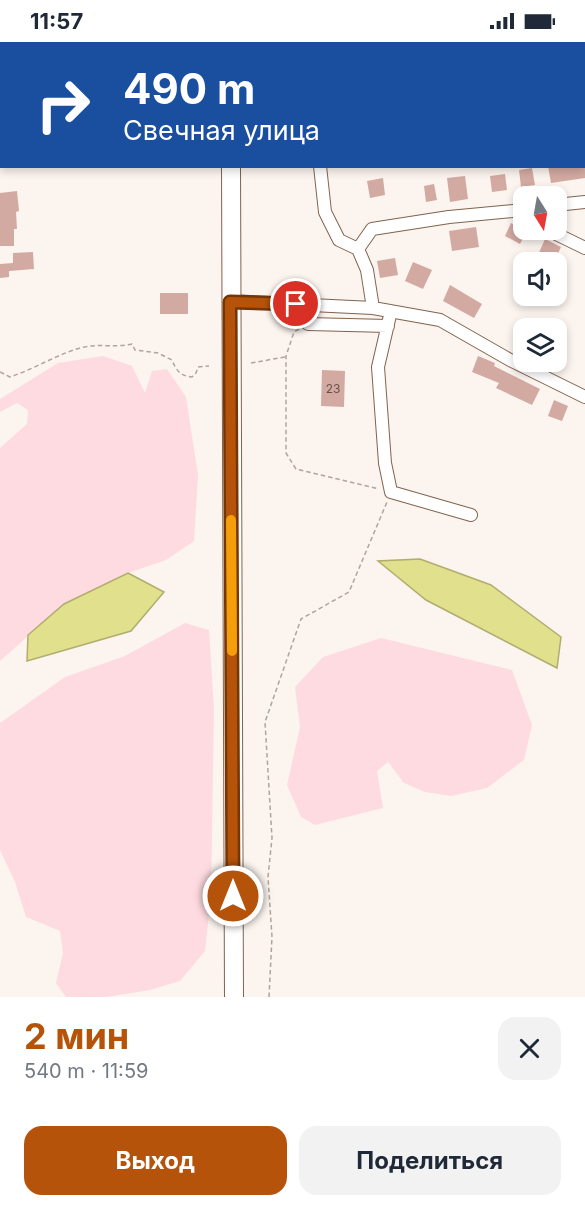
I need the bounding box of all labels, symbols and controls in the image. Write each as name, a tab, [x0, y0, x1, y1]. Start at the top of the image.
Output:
text: 11:57	[30, 8, 83, 34]
text: 490 m	[123, 63, 255, 114]
icon: right	[24, 66, 102, 144]
text: Свечная улица	[123, 114, 320, 147]
north arrow	[513, 186, 567, 240]
map controls	[513, 186, 567, 372]
button: sound	[513, 252, 567, 306]
pin	[270, 278, 321, 329]
icon: arrive	[279, 287, 312, 320]
button: layers	[513, 318, 567, 372]
house number: 23	[326, 381, 340, 396]
position arrow	[201, 864, 265, 928]
text: 2 мин	[24, 1014, 129, 1058]
button: close	[498, 1017, 561, 1080]
text: 540 m · 11:59	[24, 1059, 148, 1083]
button: Выход	[24, 1126, 287, 1195]
button: Поделиться	[299, 1126, 561, 1195]

